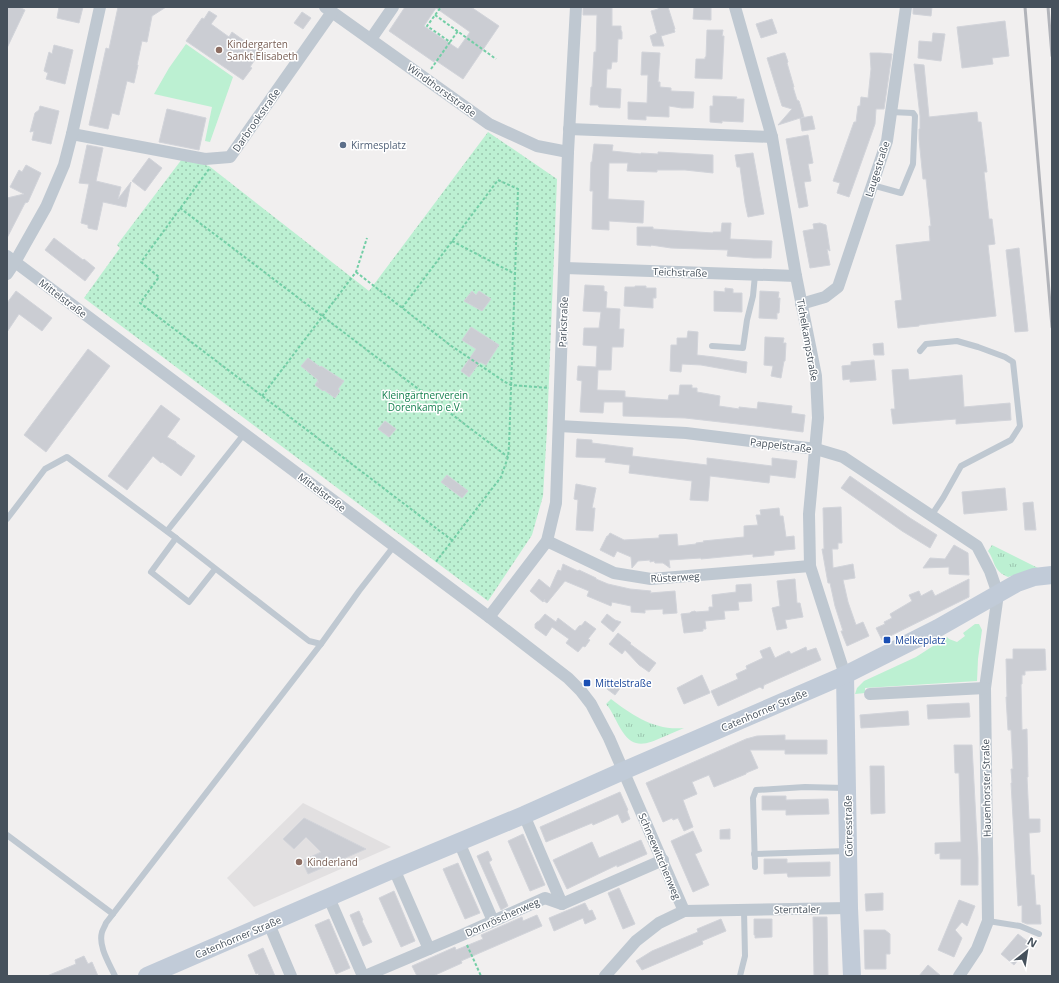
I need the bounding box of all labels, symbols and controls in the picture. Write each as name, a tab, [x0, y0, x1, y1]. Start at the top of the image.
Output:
place label: Kindergarten Sankt Elisabeth	[227, 37, 298, 63]
marker: Kindergarten Sankt Elisabeth	[214, 45, 224, 55]
street label: Windthorststraße	[405, 60, 480, 120]
street label: Darbrookstraße	[229, 85, 283, 154]
place label: Kirmesplatz	[351, 138, 406, 152]
street label: Laugestraße	[861, 139, 893, 199]
marker: Kirmesplatz	[338, 140, 348, 150]
street label: Teichstraße	[653, 264, 708, 280]
street label: Mittelstraße	[36, 275, 90, 321]
street label: Parkstraße	[555, 296, 571, 348]
street label: Tichelkampstraße	[794, 298, 822, 383]
park label: Kleingärtnerverein Dorenkamp e.V.	[382, 388, 468, 414]
street label: Pappelstraße	[749, 434, 813, 456]
street label: Mittelstraße	[295, 469, 349, 515]
street label: Rüsterweg	[650, 569, 700, 585]
place label: Melkeplatz	[895, 633, 946, 647]
marker: Melkeplatz	[882, 635, 892, 645]
place label: Mittelstraße	[595, 676, 652, 690]
marker: Mittelstraße	[582, 678, 592, 688]
street label: Catenhorner Straße	[719, 685, 810, 734]
street label: Hauenhorster Straße	[978, 738, 994, 837]
street label: Görresstraße	[840, 795, 856, 857]
street label: Schneewittchenweg	[635, 811, 685, 902]
place label: Kinderland	[307, 855, 358, 869]
marker: Kinderland	[294, 857, 304, 867]
street label: Dornröschenweg	[463, 894, 542, 940]
street label: Sterntaler	[774, 902, 820, 916]
street label: Catenhorner Straße	[193, 912, 284, 961]
north arrow	[1007, 931, 1047, 971]
text: N	[1025, 933, 1040, 951]

